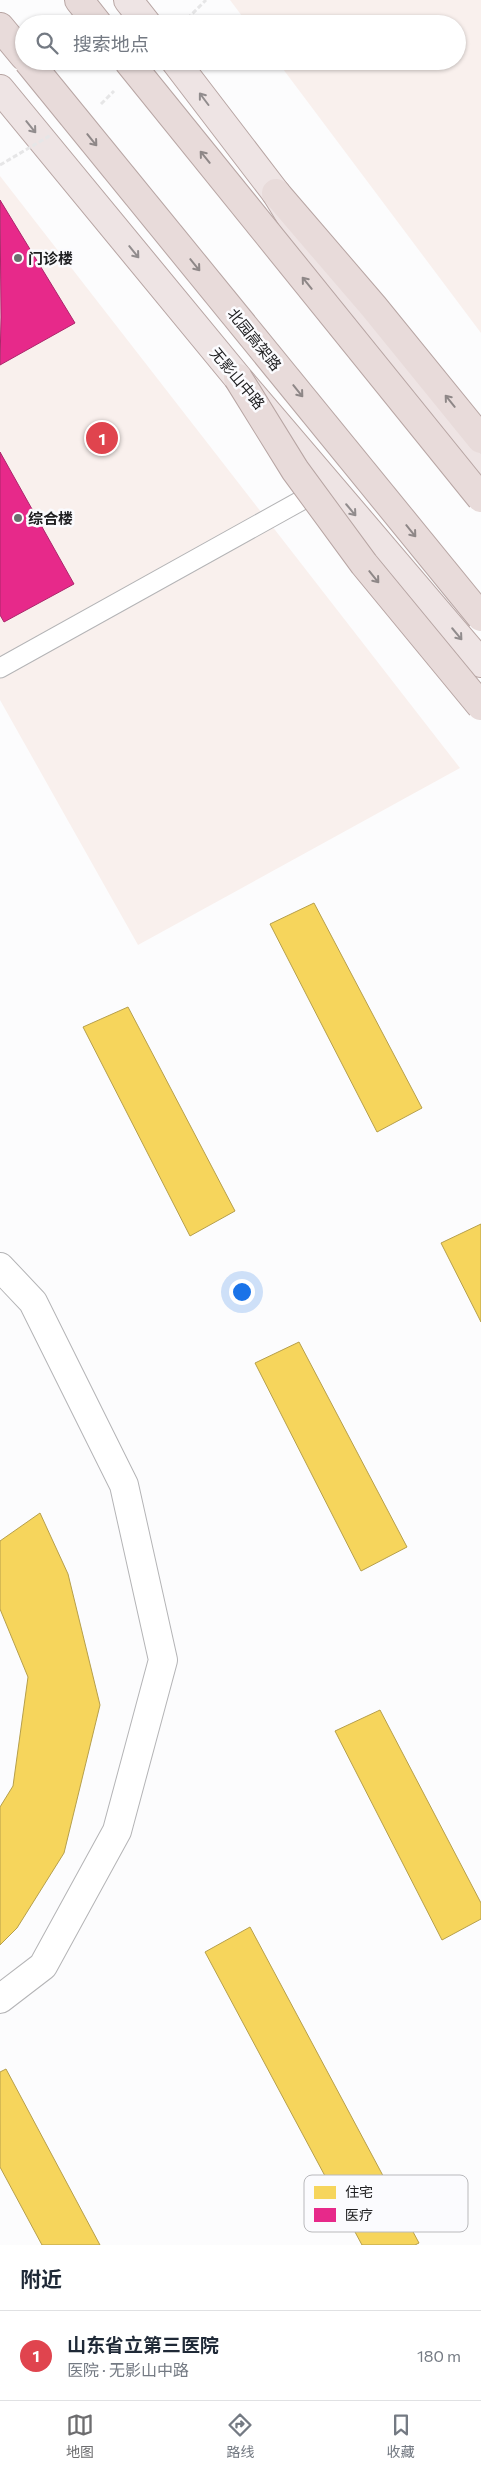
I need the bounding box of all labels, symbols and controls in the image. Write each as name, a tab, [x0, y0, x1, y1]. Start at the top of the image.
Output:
search box	[15, 15, 466, 70]
icon: search	[33, 29, 61, 57]
text: 搜索地点	[73, 32, 149, 55]
one-way arrow	[198, 92, 209, 105]
one-way arrow	[25, 120, 37, 133]
one-way arrow	[86, 133, 98, 146]
one-way arrow	[199, 151, 210, 164]
one-way arrow	[129, 245, 140, 258]
place label: 门诊楼	[28, 249, 73, 267]
marker: 门诊楼	[12, 252, 24, 264]
one-way arrow	[190, 258, 201, 271]
one-way arrow	[302, 277, 313, 290]
street label: 北园高架路	[224, 304, 286, 374]
street label: 无影山中路	[207, 343, 269, 413]
one-way arrow	[292, 384, 303, 397]
one-way arrow	[445, 395, 456, 408]
pin: 1	[86, 419, 118, 457]
one-way arrow	[346, 504, 357, 517]
place label: 综合楼	[28, 509, 73, 527]
marker: 综合楼	[12, 512, 24, 524]
one-way arrow	[405, 524, 416, 537]
one-way arrow	[369, 570, 380, 583]
one-way arrow	[451, 628, 462, 641]
your location	[229, 1279, 255, 1305]
legend	[304, 2175, 468, 2232]
text: 住宅	[345, 2183, 373, 2200]
text: 医疗	[345, 2206, 373, 2223]
text: 附近	[20, 2266, 62, 2291]
text: 山东省立第三医院	[67, 2333, 219, 2356]
text: 1	[32, 2346, 40, 2365]
text: 180 m	[417, 2346, 461, 2365]
text: 医院 · 无影山中路	[67, 2360, 189, 2379]
tab: 地图	[66, 2411, 94, 2461]
tab: 路线	[226, 2411, 254, 2461]
tab: 收藏	[387, 2411, 415, 2461]

